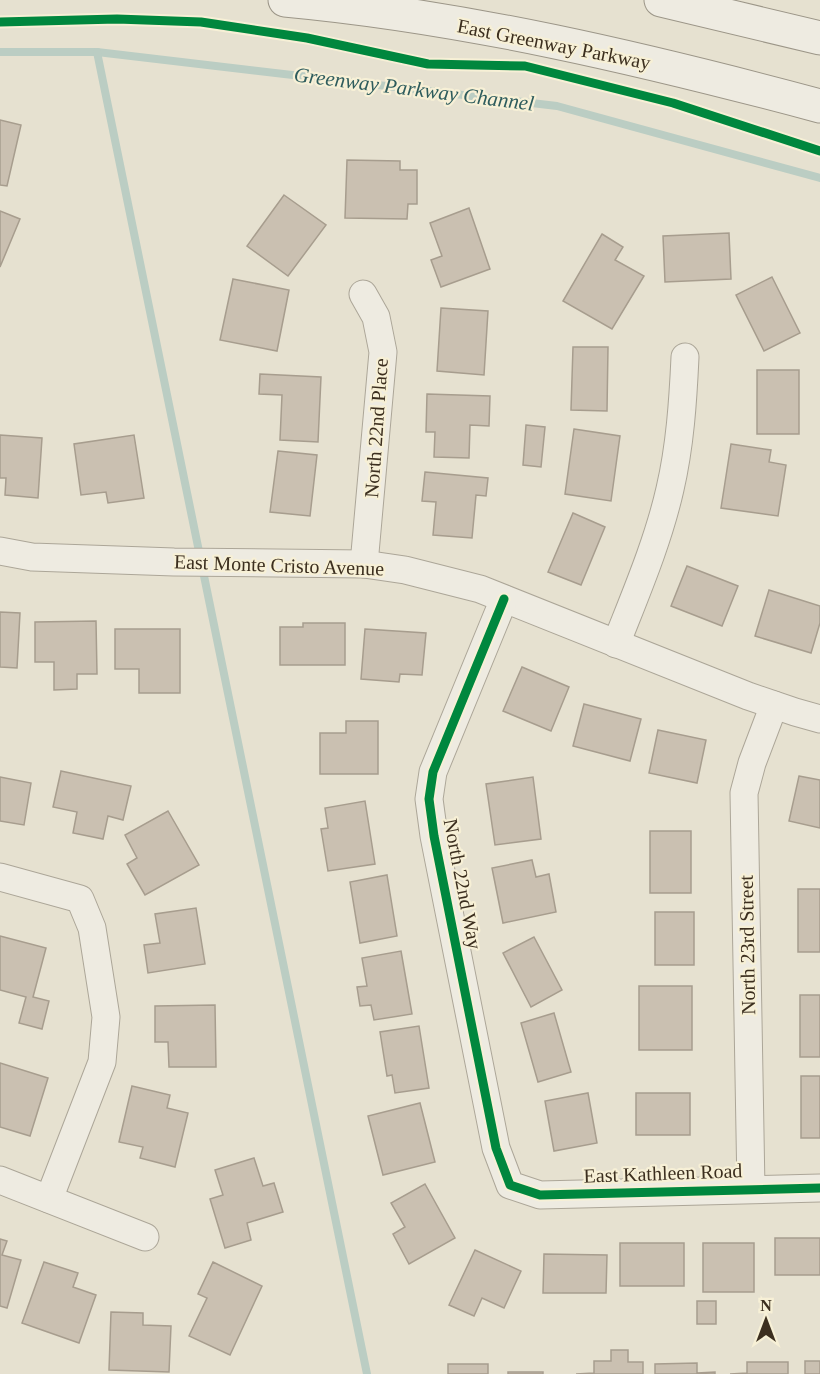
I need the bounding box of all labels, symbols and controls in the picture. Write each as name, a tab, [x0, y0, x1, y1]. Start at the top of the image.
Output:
street label: East Greenway Parkway	[455, 14, 653, 75]
water label: Greenway Parkway Channel	[293, 62, 536, 116]
street label: North 22nd Place	[360, 357, 392, 499]
street label: East Monte Cristo Avenue	[174, 550, 385, 580]
street label: North 22nd Way	[439, 817, 486, 951]
street label: North 23rd Street	[735, 874, 759, 1015]
street label: East Kathleen Road	[583, 1159, 743, 1187]
north arrow	[736, 1290, 796, 1350]
text: N	[760, 1297, 772, 1314]

